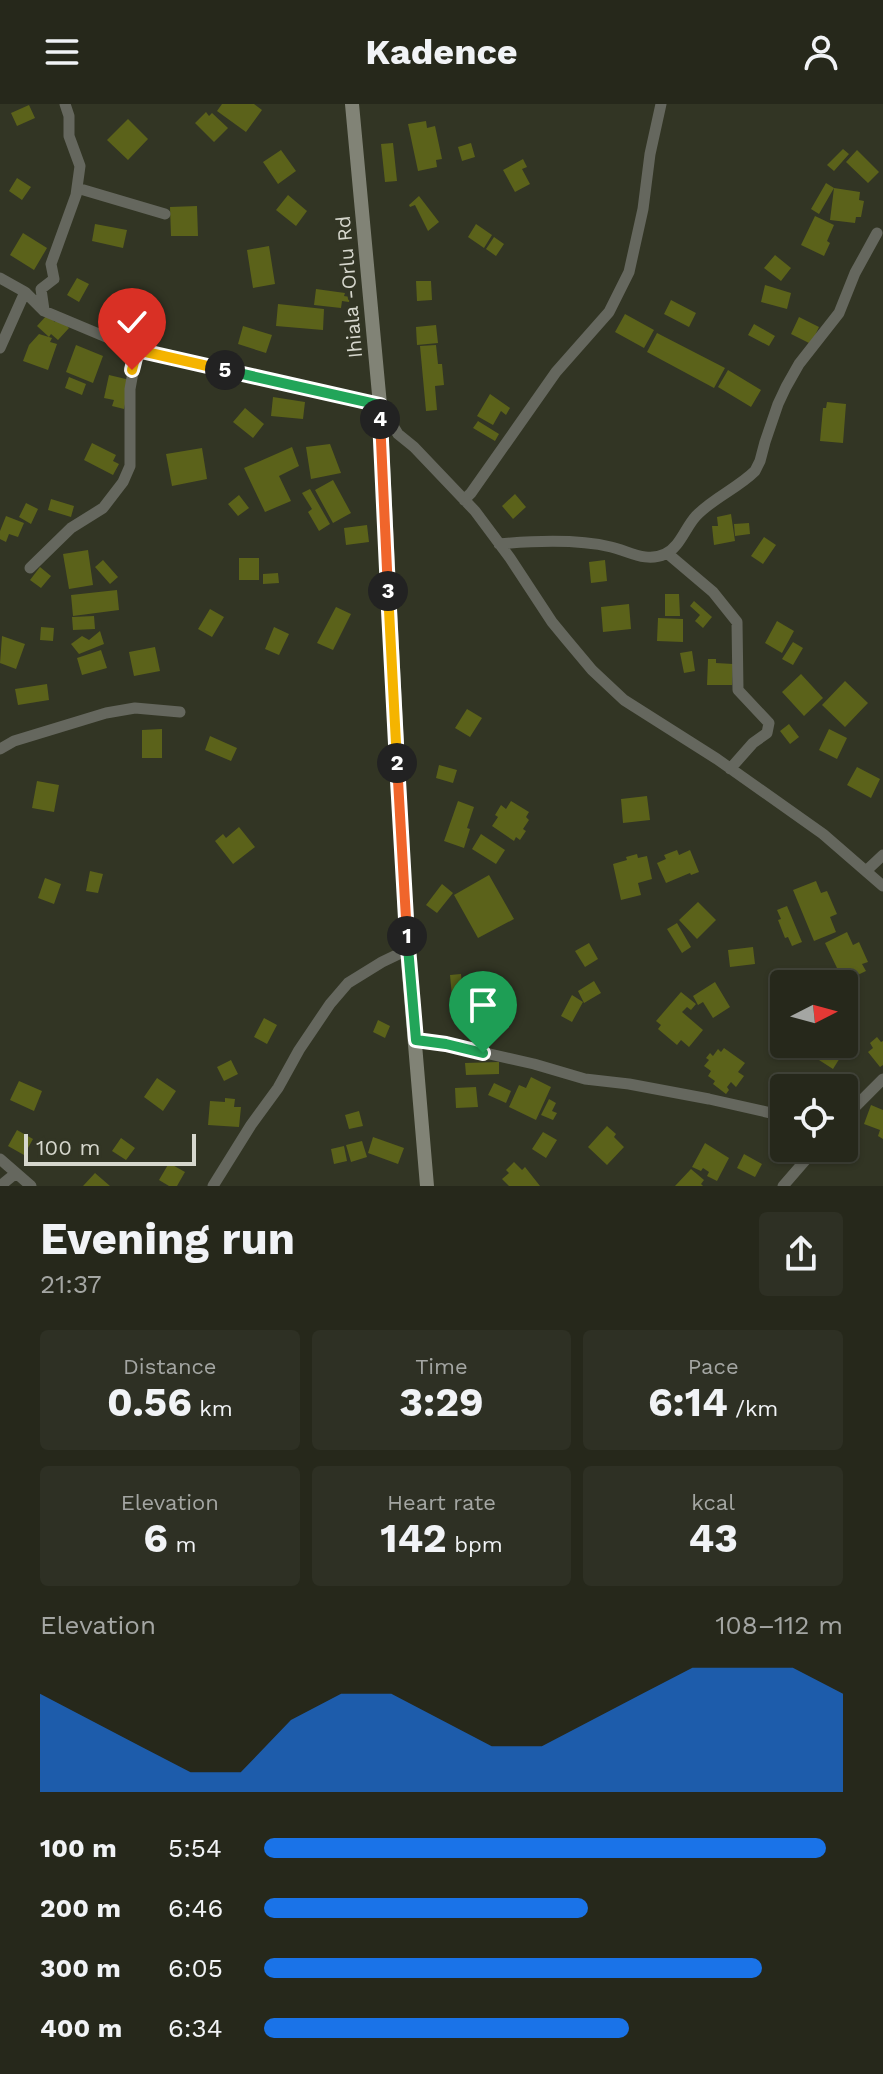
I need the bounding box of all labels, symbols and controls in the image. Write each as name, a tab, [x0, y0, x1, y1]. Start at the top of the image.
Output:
icon: menu	[40, 30, 84, 74]
icon: person	[799, 30, 843, 74]
text: Kadence	[365, 31, 518, 73]
street label: Ihiala -Orlu Rd	[331, 215, 367, 359]
pin	[98, 288, 166, 370]
icon: check	[110, 300, 154, 344]
pin: 5	[205, 350, 245, 390]
text: 5	[219, 357, 231, 382]
pin: 4	[360, 399, 400, 439]
text: 4	[373, 406, 387, 431]
pin: 3	[368, 571, 408, 611]
text: 3	[381, 578, 395, 603]
pin: 2	[377, 743, 417, 783]
text: 2	[390, 750, 404, 775]
pin: 1	[387, 916, 427, 956]
text: 1	[402, 923, 412, 948]
north arrow	[770, 970, 858, 1058]
map controls	[770, 970, 858, 1162]
pin	[449, 971, 517, 1053]
icon: arrive	[461, 983, 505, 1027]
button: locate	[770, 1074, 858, 1162]
scale bar	[24, 1130, 196, 1166]
text: 100 m	[36, 1135, 100, 1160]
button: share	[759, 1212, 843, 1296]
text: Evening run	[40, 1213, 295, 1265]
text: 21:37	[40, 1269, 102, 1299]
text: Distance	[123, 1354, 217, 1379]
text: Time	[415, 1354, 468, 1379]
text: Pace	[688, 1354, 739, 1379]
text: 0.56	[107, 1379, 192, 1426]
text: 3:29	[399, 1379, 484, 1426]
text: 6:14	[648, 1379, 728, 1426]
text: km	[192, 1396, 233, 1421]
text: /km	[728, 1396, 778, 1421]
text: Elevation	[121, 1490, 219, 1515]
text: Heart rate	[387, 1490, 496, 1515]
text: kcal	[691, 1490, 735, 1515]
text: 6	[143, 1515, 168, 1562]
text: 142	[380, 1515, 447, 1562]
text: 43	[688, 1515, 738, 1562]
text: m	[168, 1532, 196, 1557]
text: bpm	[447, 1532, 503, 1557]
text: Elevation	[40, 1610, 156, 1640]
text: 108–112 m	[715, 1610, 843, 1640]
text: 100 m	[40, 1833, 117, 1863]
text: 5:54	[168, 1833, 222, 1863]
text: 200 m	[40, 1893, 121, 1923]
text: 6:46	[168, 1893, 223, 1923]
text: 300 m	[40, 1953, 121, 1983]
text: 6:05	[168, 1953, 223, 1983]
text: 400 m	[40, 2013, 122, 2043]
text: 6:34	[168, 2013, 223, 2043]

